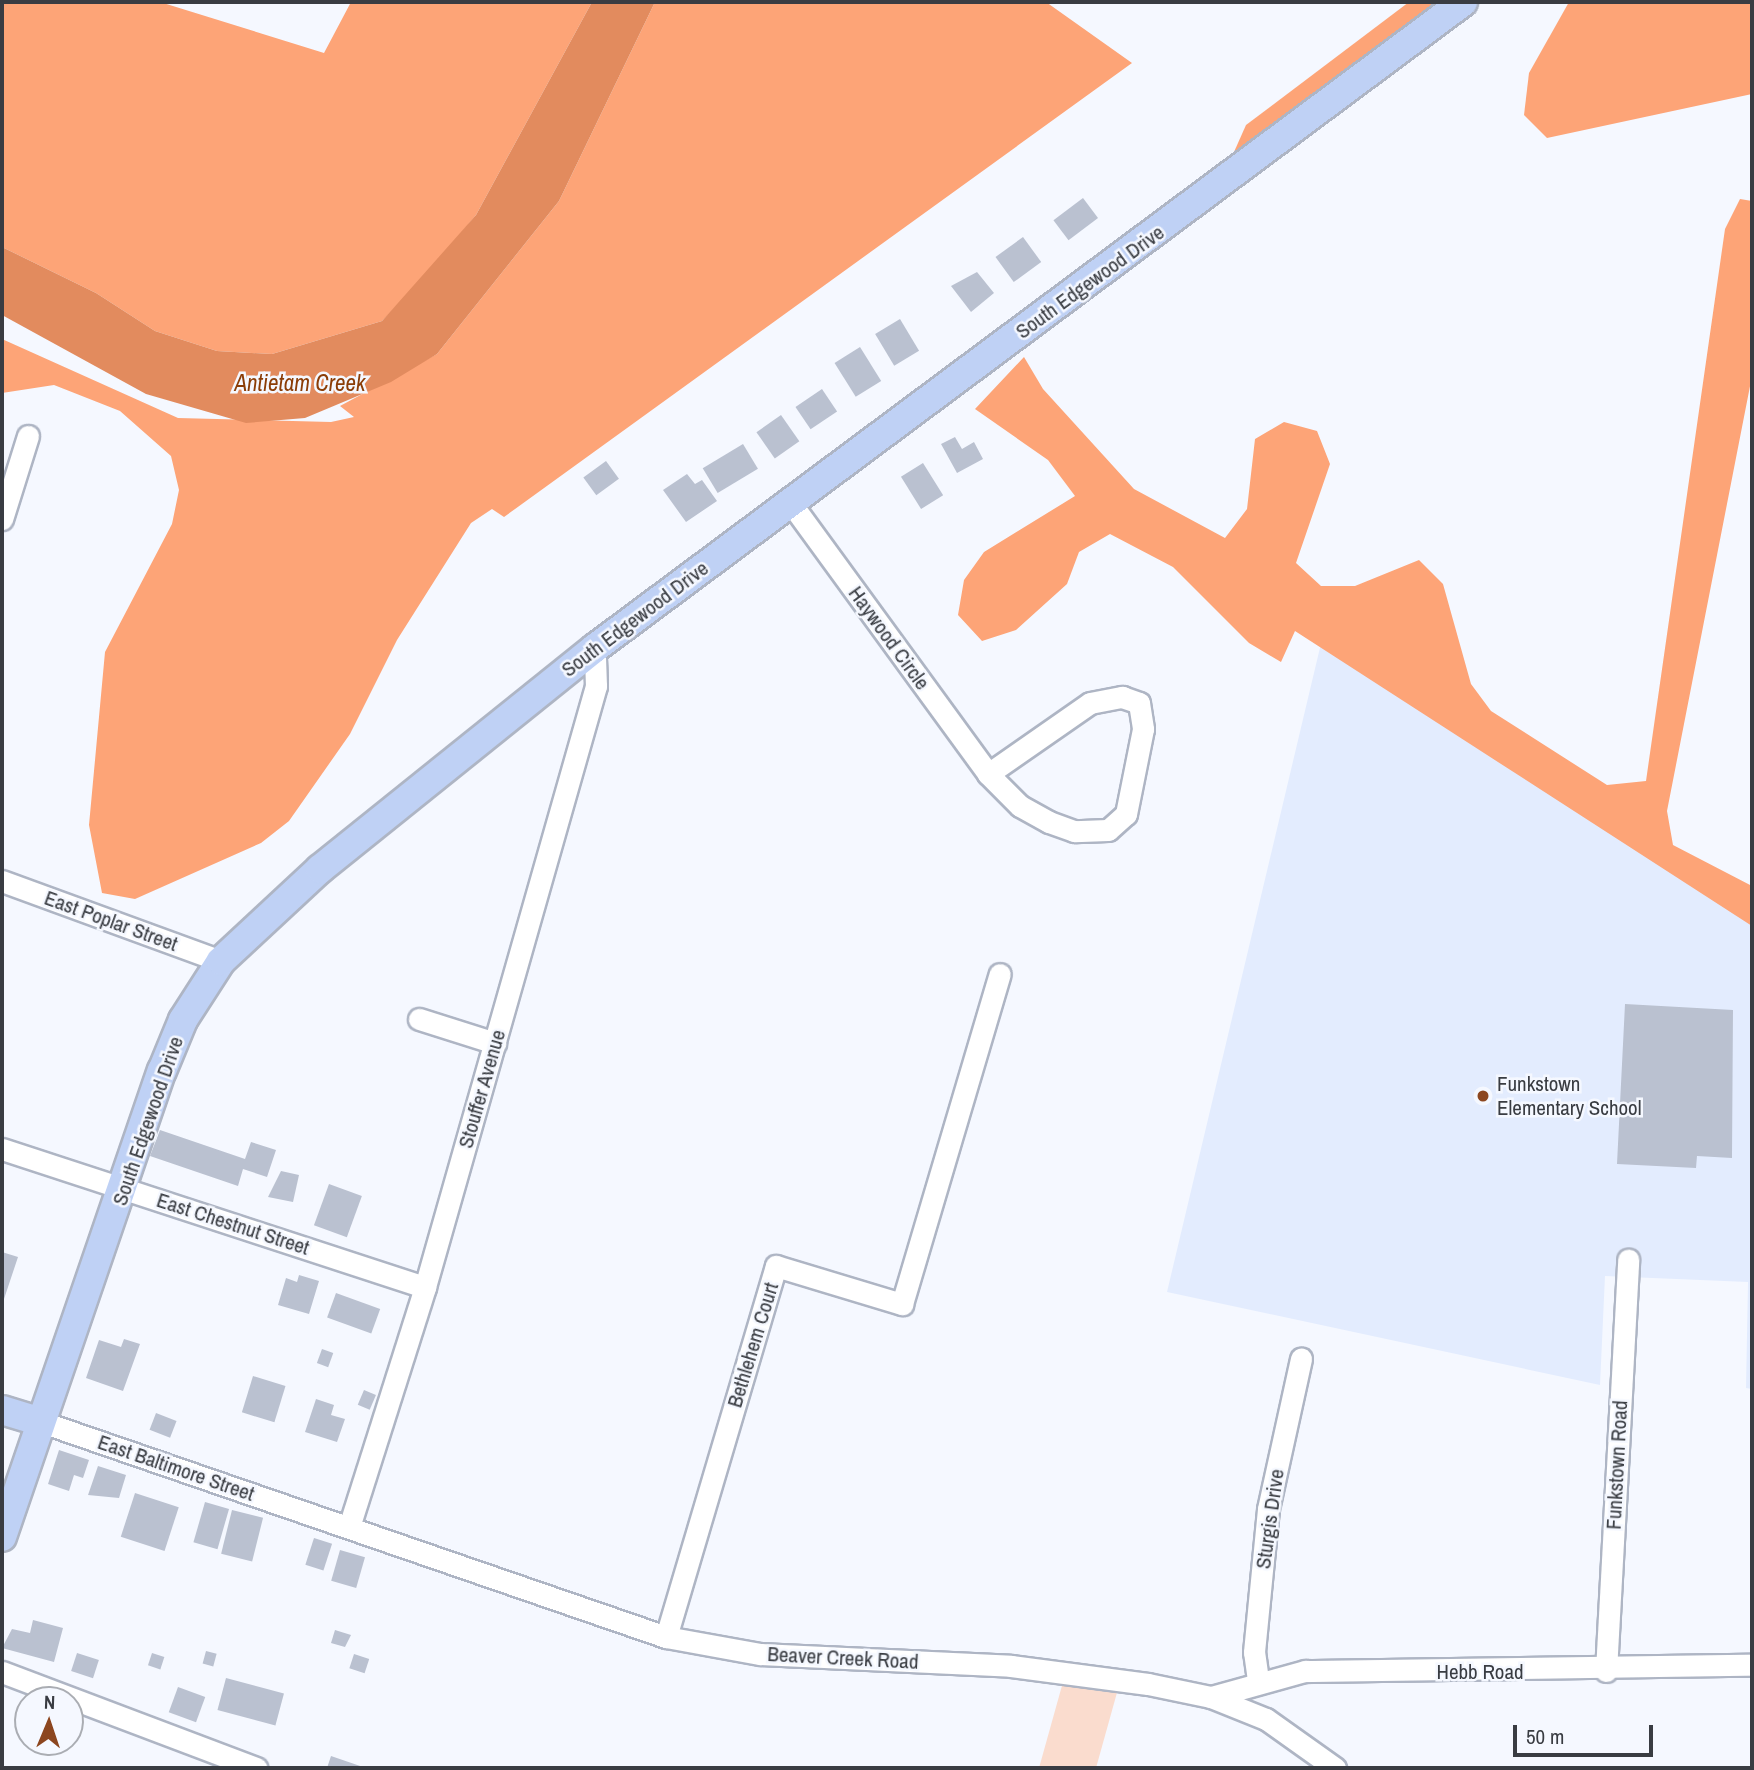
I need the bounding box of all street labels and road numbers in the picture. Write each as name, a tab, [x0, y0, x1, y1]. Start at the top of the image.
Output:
street label: South Edgewood Drive	[1011, 220, 1169, 344]
street label: South Edgewood Drive	[557, 556, 713, 682]
street label: Haywood Circle	[843, 581, 935, 695]
street label: East Poplar Street	[41, 885, 181, 957]
street label: Stouffer Avenue	[453, 1026, 511, 1152]
street label: South Edgewood Drive	[107, 1033, 189, 1209]
street label: East Chestnut Street	[154, 1187, 312, 1261]
street label: Bethlehem Court	[722, 1280, 784, 1410]
street label: Funkstown Road	[1601, 1400, 1633, 1530]
street label: East Baltimore Street	[95, 1429, 257, 1507]
street label: Sturgis Drive	[1251, 1467, 1289, 1571]
street label: Beaver Creek Road	[767, 1641, 919, 1675]
street label: Hebb Road	[1436, 1659, 1524, 1685]

